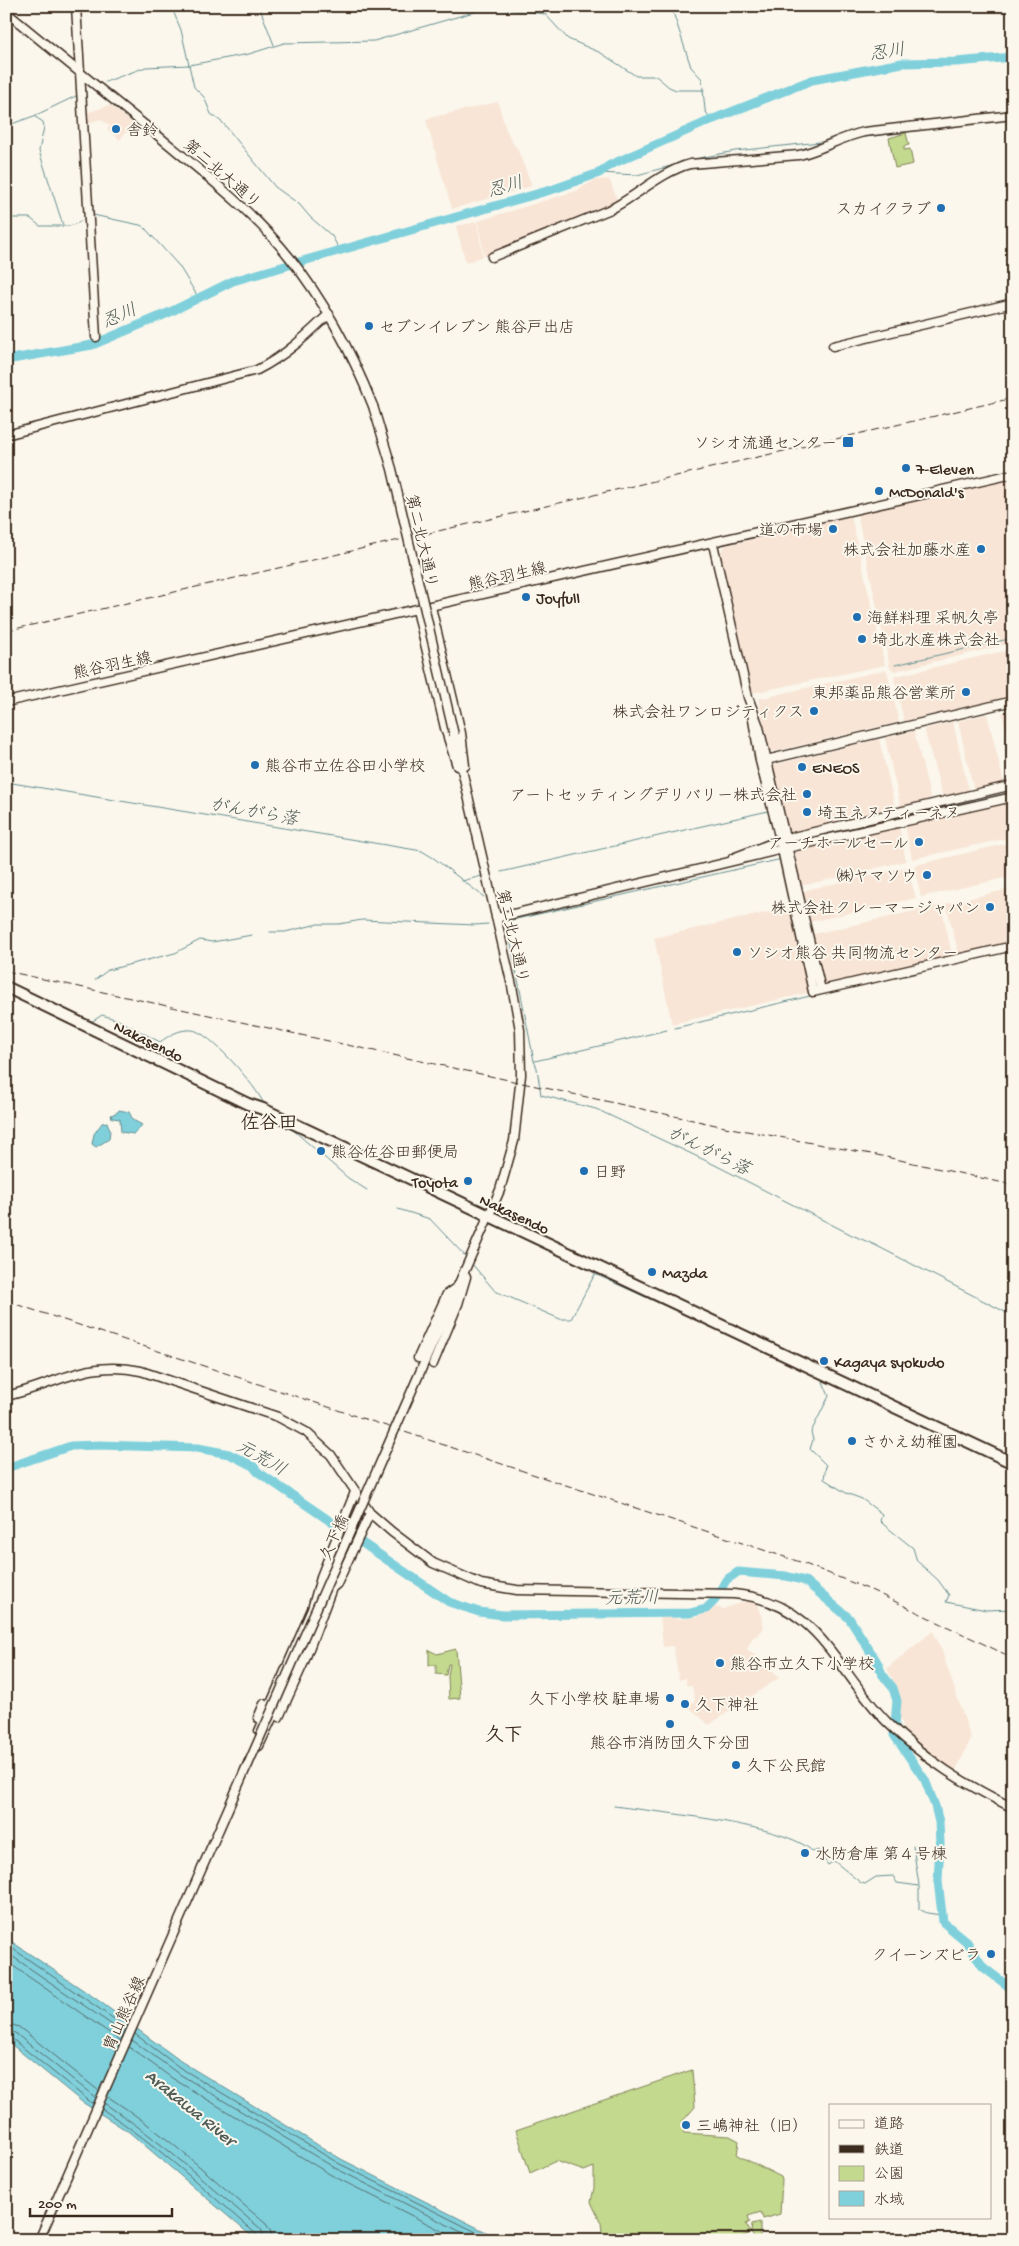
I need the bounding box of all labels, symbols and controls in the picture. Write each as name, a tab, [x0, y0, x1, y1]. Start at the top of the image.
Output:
water label: 忍川	[868, 40, 907, 67]
place label: 舎鈴	[126, 122, 158, 142]
marker: 舎鈴	[110, 123, 122, 135]
street label: 第二北大通り	[178, 135, 264, 214]
water label: 忍川	[485, 173, 526, 203]
place label: スカイクラブ	[836, 201, 931, 221]
marker: スカイクラブ	[935, 202, 947, 214]
water label: 忍川	[99, 300, 141, 334]
place label: セブンイレブン 熊谷戸出店	[379, 319, 575, 339]
marker: セブンイレブン 熊谷戸出店	[363, 320, 375, 332]
place label: ソシオ流通センター	[694, 435, 837, 455]
marker: ソシオ流通センター	[841, 435, 855, 449]
marker: 7-Eleven	[900, 462, 912, 474]
place label: 7-Eleven	[915, 462, 974, 481]
marker: McDonald's	[873, 485, 885, 497]
place label: McDonald's	[889, 485, 965, 504]
street label: 第二北大通り	[400, 492, 442, 591]
place label: 道の市場	[759, 522, 823, 542]
marker: 道の市場	[827, 523, 839, 535]
place label: 株式会社加藤水産	[843, 541, 971, 562]
marker: 株式会社加藤水産	[975, 543, 987, 555]
street label: 熊谷羽生線	[466, 558, 549, 597]
marker: Joyfull	[520, 591, 532, 603]
place label: Joyfull	[536, 591, 580, 610]
place label: 海鮮料理 采帆久亭	[867, 609, 999, 630]
marker: 海鮮料理 采帆久亭	[851, 611, 863, 623]
place label: 埼北水産株式会社	[872, 631, 1000, 652]
marker: 埼北水産株式会社	[856, 633, 868, 645]
street label: 熊谷羽生線	[71, 648, 154, 685]
place label: 東邦薬品熊谷営業所	[812, 684, 956, 705]
marker: 東邦薬品熊谷営業所	[960, 686, 972, 698]
place label: 株式会社ワンロジティクス	[612, 703, 804, 724]
marker: 株式会社ワンロジティクス	[808, 705, 820, 717]
place label: 熊谷市立佐谷田小学校	[265, 758, 425, 778]
marker: 熊谷市立佐谷田小学校	[249, 759, 261, 771]
marker: ENEOS	[796, 761, 808, 773]
place label: ENEOS	[812, 761, 860, 780]
place label: アートセッティングデリバリー株式会社	[510, 786, 797, 807]
marker: アートセッティングデリバリー株式会社	[801, 788, 813, 800]
water label: がんがら落	[207, 794, 302, 832]
place label: 埼玉ネヌティーネヌ	[817, 805, 960, 825]
marker: 埼玉ネヌティーネヌ	[801, 806, 813, 818]
place label: アーチホールセール	[768, 836, 909, 855]
marker: アーチホールセール	[913, 836, 925, 848]
place label: ㈱ヤマソウ	[837, 867, 917, 888]
marker: ㈱ヤマソウ	[921, 869, 933, 881]
street label: 第二北大通り	[491, 887, 533, 986]
place label: 株式会社クレーマージャパン	[771, 899, 980, 920]
marker: 株式会社クレーマージャパン	[984, 901, 996, 913]
place label: ソシオ熊谷 共同物流センター	[747, 945, 958, 965]
marker: ソシオ熊谷 共同物流センター	[731, 946, 743, 958]
street label: Nakasendo	[110, 1018, 185, 1068]
district label: 佐谷田	[240, 1112, 298, 1136]
water label: がんがら落	[663, 1122, 755, 1182]
place label: 熊谷佐谷田郵便局	[331, 1144, 459, 1164]
marker: 熊谷佐谷田郵便局	[315, 1145, 327, 1157]
marker: 日野	[578, 1165, 590, 1177]
place label: 日野	[594, 1165, 626, 1184]
place label: Toyota	[411, 1175, 459, 1194]
marker: Toyota	[462, 1175, 474, 1187]
street label: Nakasendo	[476, 1192, 551, 1241]
marker: Mazda	[646, 1266, 658, 1278]
place label: Mazda	[662, 1266, 708, 1285]
marker: Kagaya syokudo	[818, 1355, 830, 1367]
place label: Kagaya syokudo	[834, 1355, 945, 1374]
place label: さかえ幼稚園	[862, 1434, 958, 1454]
marker: さかえ幼稚園	[846, 1435, 858, 1447]
water label: 元荒川	[232, 1436, 290, 1482]
street label: 久下橋	[316, 1512, 355, 1564]
water label: 元荒川	[605, 1588, 659, 1610]
place label: 熊谷市立久下小学校	[730, 1655, 874, 1676]
marker: 熊谷市立久下小学校	[714, 1657, 726, 1669]
place label: 久下小学校 駐車場	[528, 1690, 660, 1711]
marker: 久下小学校 駐車場	[664, 1692, 676, 1704]
place label: 久下神社	[695, 1696, 759, 1717]
marker: 久下神社	[679, 1698, 691, 1710]
marker: 熊谷市消防団久下分団	[664, 1718, 676, 1730]
district label: 久下	[485, 1724, 523, 1748]
place label: 熊谷市消防団久下分団	[590, 1734, 750, 1755]
place label: 久下公民館	[746, 1757, 826, 1778]
marker: 久下公民館	[730, 1759, 742, 1771]
place label: 水防倉庫 第４号楝	[815, 1845, 947, 1866]
marker: 水防倉庫 第４号楝	[799, 1847, 811, 1859]
place label: クイーンズビラ	[872, 1948, 981, 1967]
marker: クイーンズビラ	[985, 1948, 997, 1960]
street label: 胄山熊谷線	[99, 1973, 151, 2055]
water label: Arakawa River	[140, 2066, 242, 2154]
legend	[829, 2104, 992, 2218]
text: 道路	[874, 2116, 904, 2134]
place label: 三嶋神社（旧）	[696, 2117, 808, 2138]
marker: 三嶋神社（旧）	[680, 2119, 692, 2131]
text: 鉄道	[874, 2142, 904, 2160]
text: 公園	[874, 2166, 904, 2184]
scale bar	[30, 2186, 172, 2218]
text: 水域	[874, 2191, 904, 2210]
text: 200 m	[38, 2196, 77, 2214]

